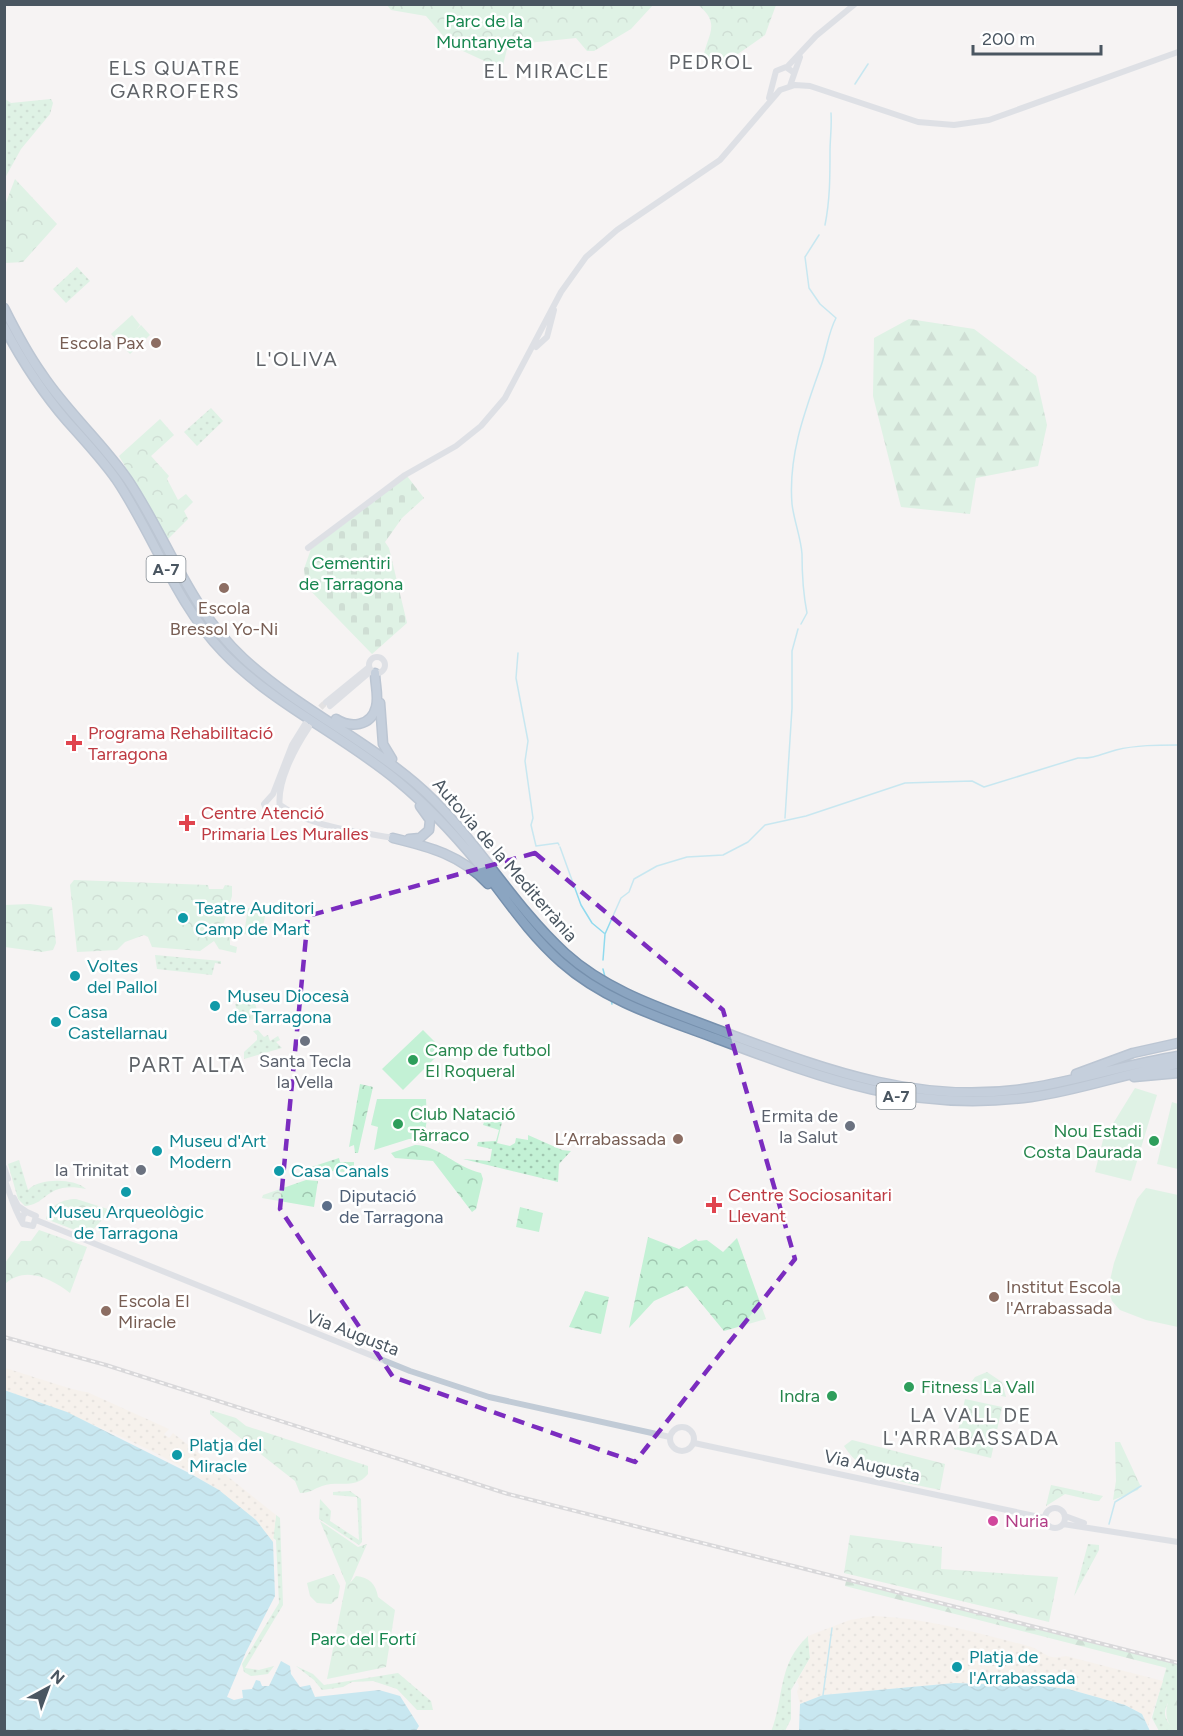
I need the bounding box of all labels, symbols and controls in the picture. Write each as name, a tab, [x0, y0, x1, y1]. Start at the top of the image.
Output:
park label: Parc de la Muntanyeta	[436, 10, 532, 53]
scale bar	[973, 18, 1100, 56]
text: 200 m	[982, 28, 1035, 50]
district label: PEDROL	[669, 50, 753, 74]
district label: ELS QUATRE GARROFERS	[109, 56, 241, 103]
district label: EL MIRACLE	[484, 59, 610, 83]
place label: Escola Pax	[59, 332, 144, 354]
marker: Escola Pax	[149, 336, 163, 350]
district label: L'OLIVA	[256, 347, 338, 371]
park label: Cementiri de Tarragona	[299, 552, 403, 595]
road number: A-7	[146, 556, 186, 582]
marker: Escola Bressol Yo-Ni	[217, 581, 231, 595]
place label: Escola Bressol Yo-Ni	[170, 597, 278, 640]
place label: Programa Rehabilitació Tarragona	[88, 722, 273, 765]
marker: Programa Rehabilitació Tarragona	[65, 734, 83, 752]
street label: Autovia de la Mediterrània	[428, 774, 582, 946]
place label: Centre Atenció Primaria Les Muralles	[201, 802, 369, 845]
marker: Centre Atenció Primaria Les Muralles	[178, 814, 196, 832]
place label: Teatre Auditori Camp de Mart	[195, 897, 314, 940]
marker: Teatre Auditori Camp de Mart	[176, 911, 190, 925]
place label: Voltes del Pallol	[87, 955, 158, 998]
marker: Voltes del Pallol	[68, 969, 82, 983]
place label: Museu Diocesà de Tarragona	[227, 985, 349, 1028]
marker: Museu Diocesà de Tarragona	[208, 999, 222, 1013]
place label: Casa Castellarnau	[68, 1001, 168, 1044]
marker: Casa Castellarnau	[49, 1015, 63, 1029]
marker: Santa Tecla la Vella	[298, 1034, 312, 1048]
place label: Camp de futbol El Roqueral	[425, 1039, 551, 1082]
place label: Santa Tecla la Vella	[259, 1050, 351, 1093]
district label: PART ALTA	[128, 1052, 246, 1077]
marker: Camp de futbol El Roqueral	[406, 1053, 420, 1067]
road number: A-7	[876, 1083, 916, 1109]
place label: Club Natació Tàrraco	[410, 1103, 515, 1146]
place label: Ermita de la Salut	[761, 1105, 838, 1148]
marker: Club Natació Tàrraco	[391, 1117, 405, 1131]
marker: Ermita de la Salut	[843, 1119, 857, 1133]
place label: Nou Estadi Costa Daurada	[1023, 1120, 1142, 1163]
place label: L’Arrabassada	[554, 1128, 666, 1150]
place label: Museu d'Art Modern	[169, 1130, 266, 1173]
marker: L’Arrabassada	[671, 1132, 685, 1146]
marker: Nou Estadi Costa Daurada	[1147, 1134, 1161, 1148]
marker: Museu d'Art Modern	[150, 1144, 164, 1158]
place label: la Trinitat	[55, 1159, 129, 1181]
place label: Casa Canals	[291, 1160, 389, 1182]
marker: la Trinitat	[134, 1163, 148, 1177]
marker: Casa Canals	[272, 1164, 286, 1178]
place label: Centre Sociosanitari Llevant	[728, 1184, 892, 1227]
marker: Museu Arqueològic de Tarragona	[119, 1185, 133, 1199]
place label: Diputació de Tarragona	[339, 1185, 443, 1228]
marker: Centre Sociosanitari Llevant	[705, 1196, 723, 1214]
marker: Diputació de Tarragona	[320, 1199, 334, 1213]
place label: Museu Arqueològic de Tarragona	[48, 1201, 204, 1244]
place label: Institut Escola l'Arrabassada	[1006, 1276, 1121, 1319]
place label: Escola El Miracle	[118, 1290, 189, 1333]
marker: Institut Escola l'Arrabassada	[987, 1290, 1001, 1304]
marker: Escola El Miracle	[99, 1304, 113, 1318]
street label: Via Augusta	[304, 1305, 402, 1361]
place label: Fitness La Vall	[921, 1376, 1035, 1398]
marker: Fitness La Vall	[902, 1380, 916, 1394]
place label: Indra	[779, 1385, 820, 1407]
marker: Indra	[825, 1389, 839, 1403]
district label: LA VALL DE L'ARRABASSADA	[882, 1403, 1060, 1450]
place label: Platja del Miracle	[189, 1434, 262, 1477]
street label: Via Augusta	[822, 1445, 922, 1487]
marker: Platja del Miracle	[170, 1448, 184, 1462]
place label: Nuria	[1005, 1510, 1048, 1532]
marker: Nuria	[986, 1514, 1000, 1528]
park label: Parc del Fortí	[310, 1628, 417, 1650]
place label: Platja de l'Arrabassada	[969, 1646, 1076, 1689]
north arrow	[18, 1658, 78, 1718]
marker: Platja de l'Arrabassada	[950, 1660, 964, 1674]
text: N	[47, 1666, 68, 1688]

